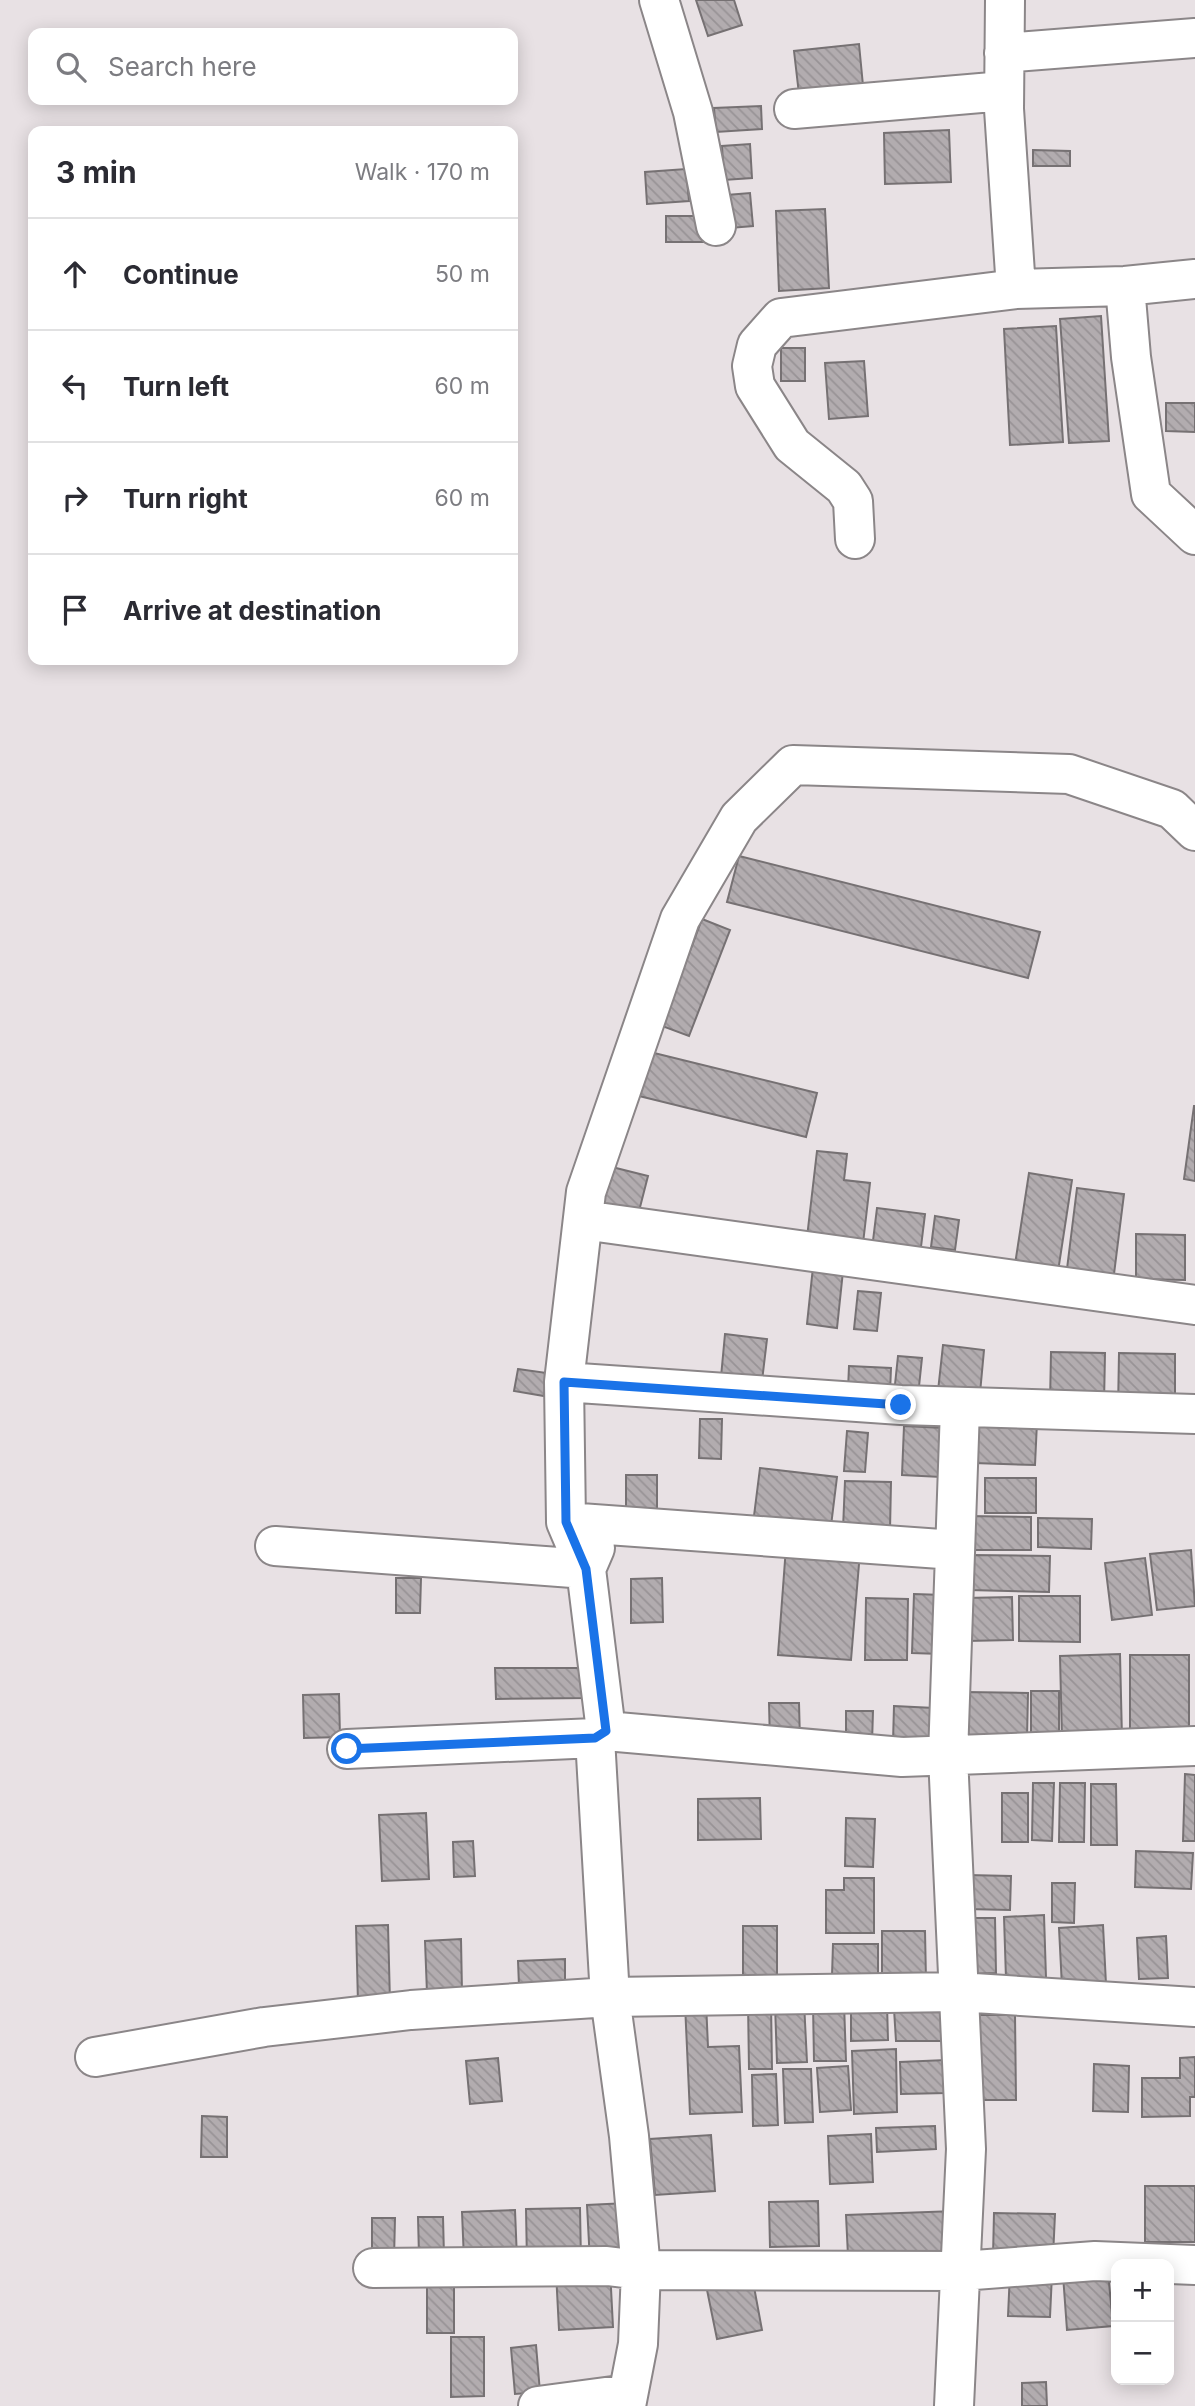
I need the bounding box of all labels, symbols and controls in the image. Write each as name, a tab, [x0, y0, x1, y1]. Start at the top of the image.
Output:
search box	[28, 28, 518, 105]
icon: search	[52, 48, 90, 86]
text: Search here	[108, 51, 257, 82]
text: 3 min	[56, 154, 137, 190]
text: Walk · 170 m	[355, 158, 490, 186]
icon: ahead	[56, 255, 94, 293]
text: Continue	[123, 259, 239, 290]
text: 50 m	[435, 260, 490, 288]
icon: left	[56, 367, 94, 405]
text: Turn left	[123, 371, 229, 402]
text: 60 m	[435, 372, 490, 400]
icon: right	[56, 479, 94, 517]
text: Turn right	[123, 483, 248, 514]
text: 60 m	[435, 484, 490, 512]
icon: arrive	[56, 591, 94, 629]
text: Arrive at destination	[123, 595, 382, 626]
route end	[885, 1389, 916, 1420]
route start	[331, 1733, 362, 1764]
map controls	[1111, 2259, 1174, 2385]
button: +	[1111, 2259, 1174, 2322]
button: −	[1111, 2322, 1174, 2385]

